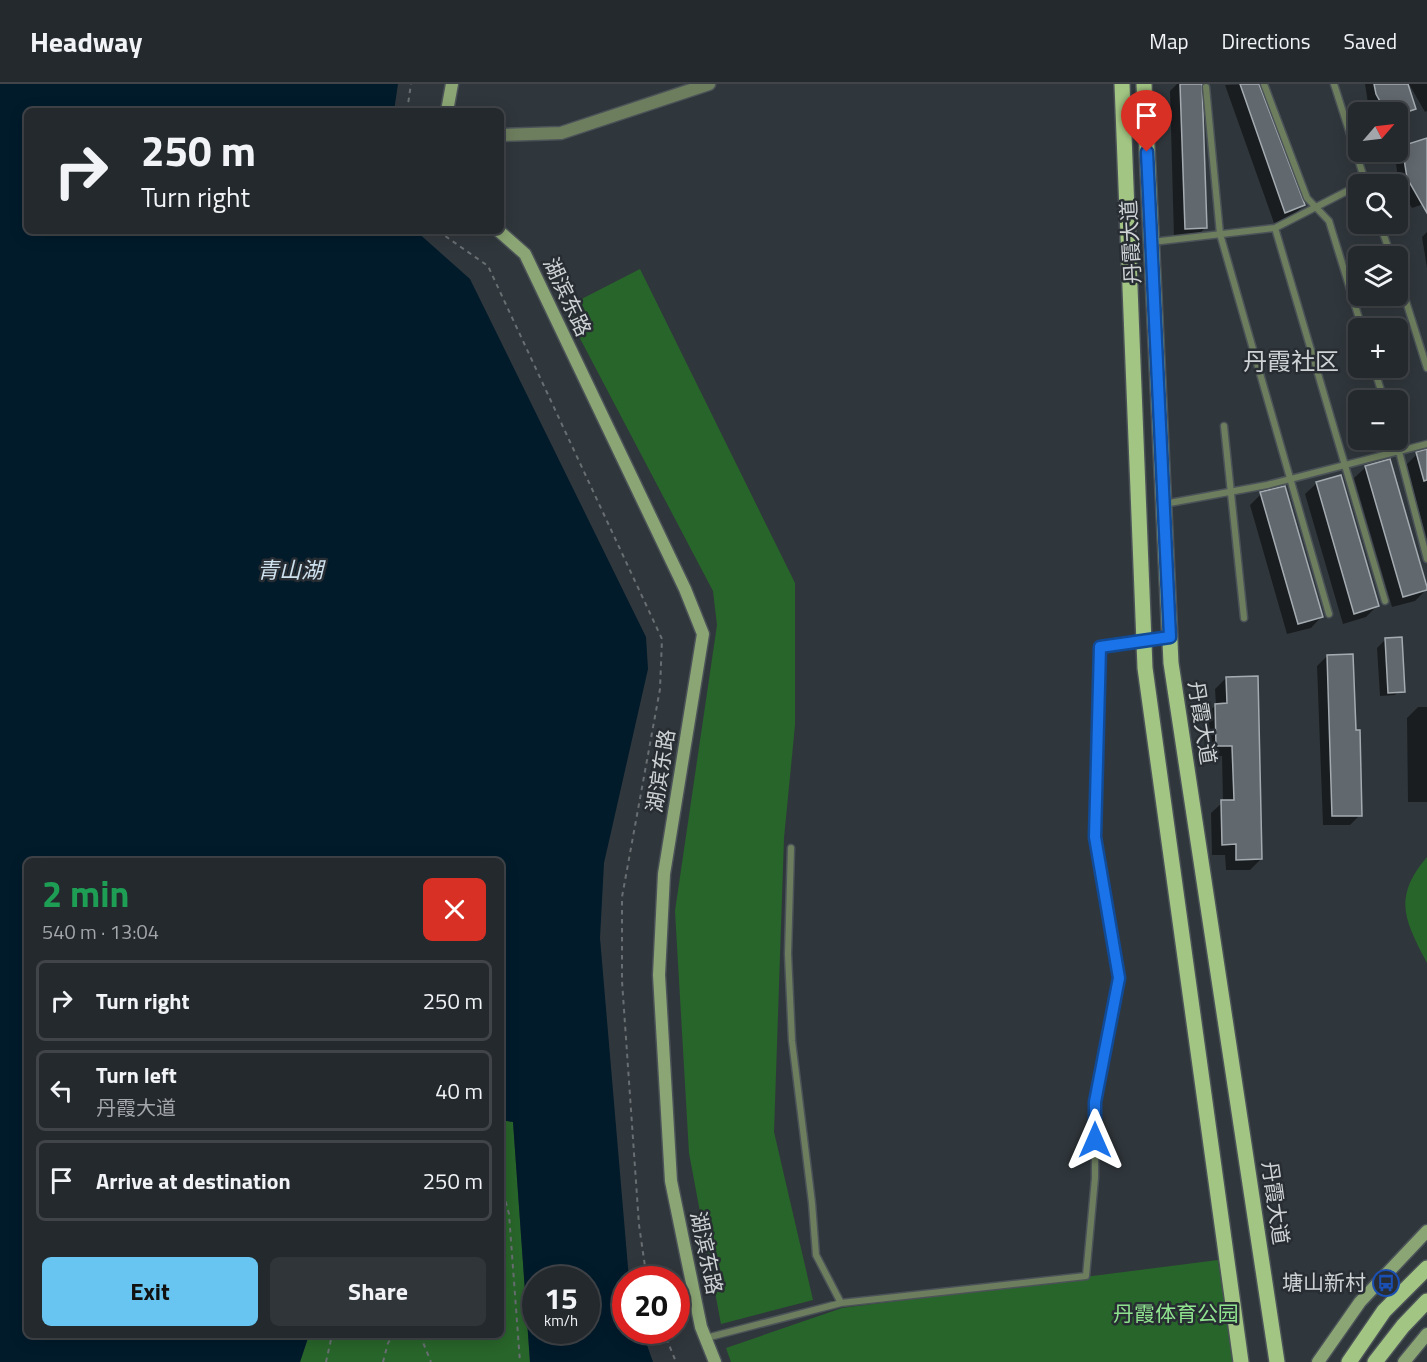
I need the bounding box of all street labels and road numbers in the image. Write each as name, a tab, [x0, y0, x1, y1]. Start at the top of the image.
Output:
street label: 丹霞大道	[1112, 199, 1148, 285]
street label: 湖滨东路	[536, 252, 600, 341]
street label: 丹霞大道	[1181, 679, 1225, 767]
street label: 湖滨东路	[638, 727, 682, 815]
street label: 丹霞大道	[1254, 1159, 1298, 1247]
street label: 湖滨东路	[683, 1208, 731, 1297]

